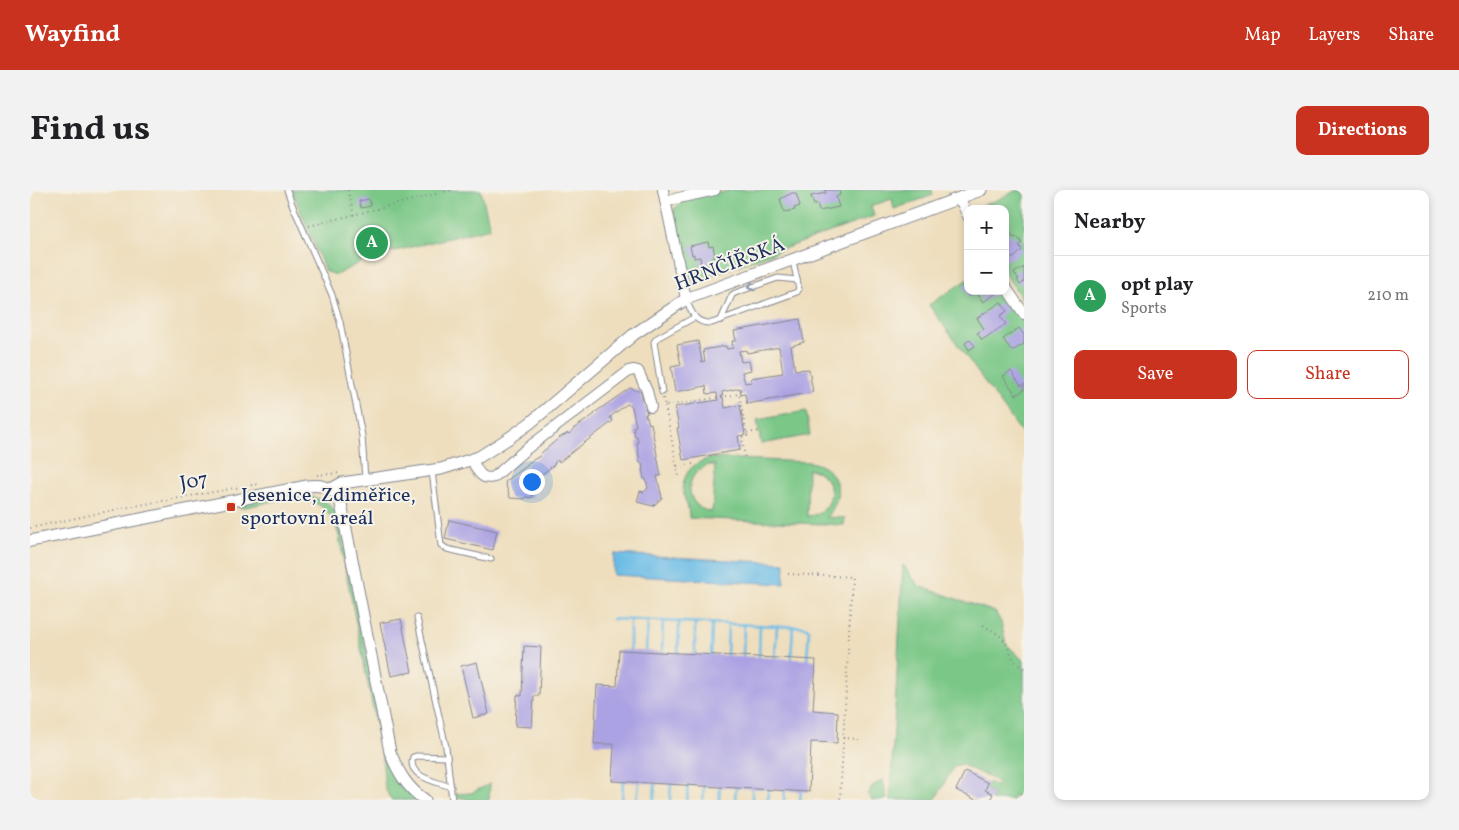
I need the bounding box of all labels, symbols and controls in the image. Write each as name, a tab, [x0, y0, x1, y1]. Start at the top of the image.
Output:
text: Wayfind	[25, 18, 120, 52]
text: Map	[1244, 23, 1280, 48]
text: Layers	[1308, 23, 1360, 48]
text: Share	[1388, 23, 1434, 48]
text: Find us	[30, 106, 150, 154]
button: Directions	[1296, 106, 1429, 155]
map controls	[964, 205, 1009, 295]
button: +	[964, 205, 1009, 250]
text: Nearby	[1074, 208, 1145, 237]
pin: A	[356, 224, 388, 262]
street label: HRNČÍŘSKÁ	[671, 231, 789, 299]
button: −	[964, 250, 1009, 295]
text: opt play	[1121, 272, 1193, 298]
one-way arrow	[747, 281, 756, 291]
text: A	[1084, 285, 1096, 307]
text: 210 m	[1367, 285, 1409, 307]
text: Sports	[1121, 298, 1167, 320]
button: Save	[1074, 350, 1237, 399]
button: Share	[1247, 350, 1409, 399]
street label: J07	[178, 466, 210, 498]
your location	[519, 469, 545, 495]
place label: Jesenice, Zdiměřice, sportovní areál	[241, 482, 416, 533]
marker: Jesenice, Zdiměřice, sportovní areál	[225, 501, 237, 513]

